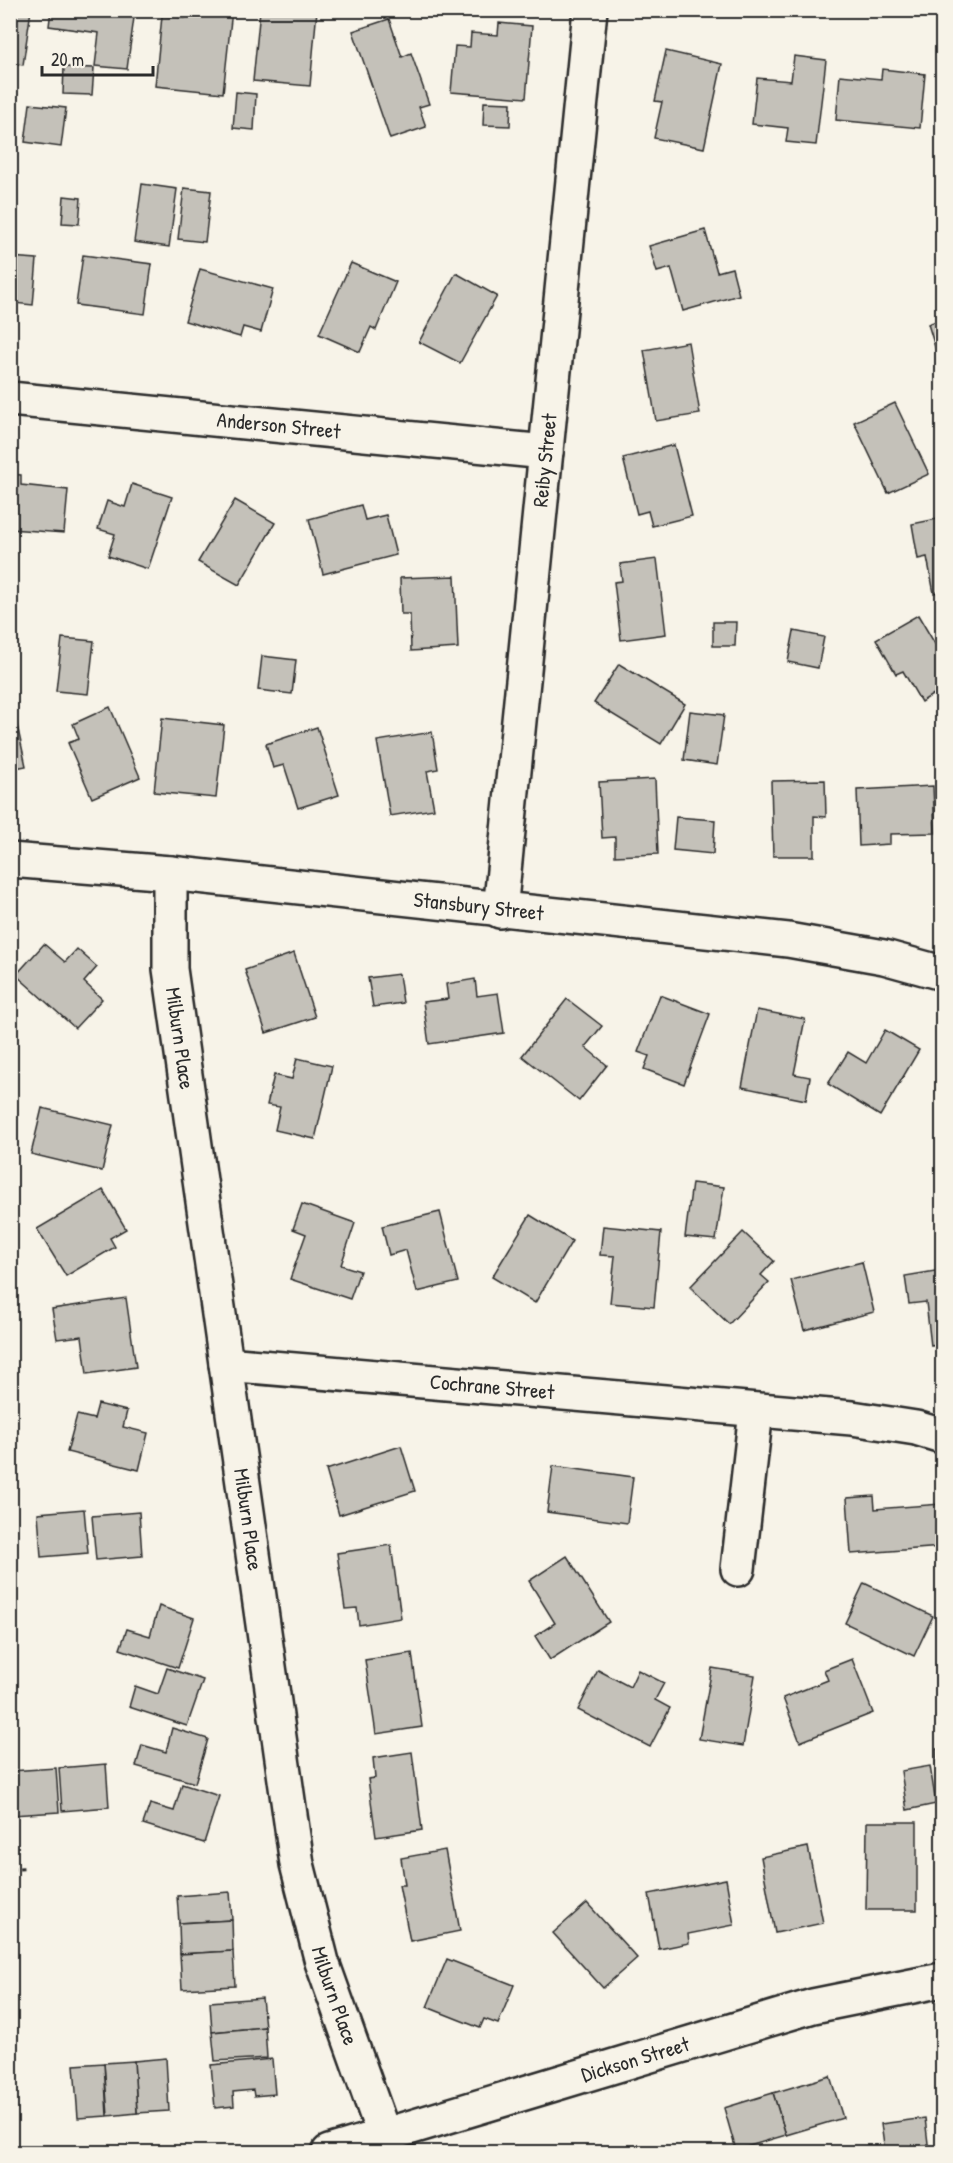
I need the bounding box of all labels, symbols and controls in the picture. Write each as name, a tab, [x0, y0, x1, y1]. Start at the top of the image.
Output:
scale bar	[42, 39, 153, 77]
text: 20 m	[51, 47, 84, 72]
street label: Anderson Street	[215, 405, 343, 446]
street label: Reiby Street	[525, 411, 564, 508]
street label: Stansbury Street	[412, 885, 546, 927]
street label: Milburn Place	[159, 985, 202, 1091]
street label: Cochrane Street	[429, 1367, 556, 1406]
street label: Milburn Place	[227, 1467, 270, 1572]
street label: Milburn Place	[305, 1943, 366, 2049]
street label: Dickson Street	[578, 2029, 693, 2089]

